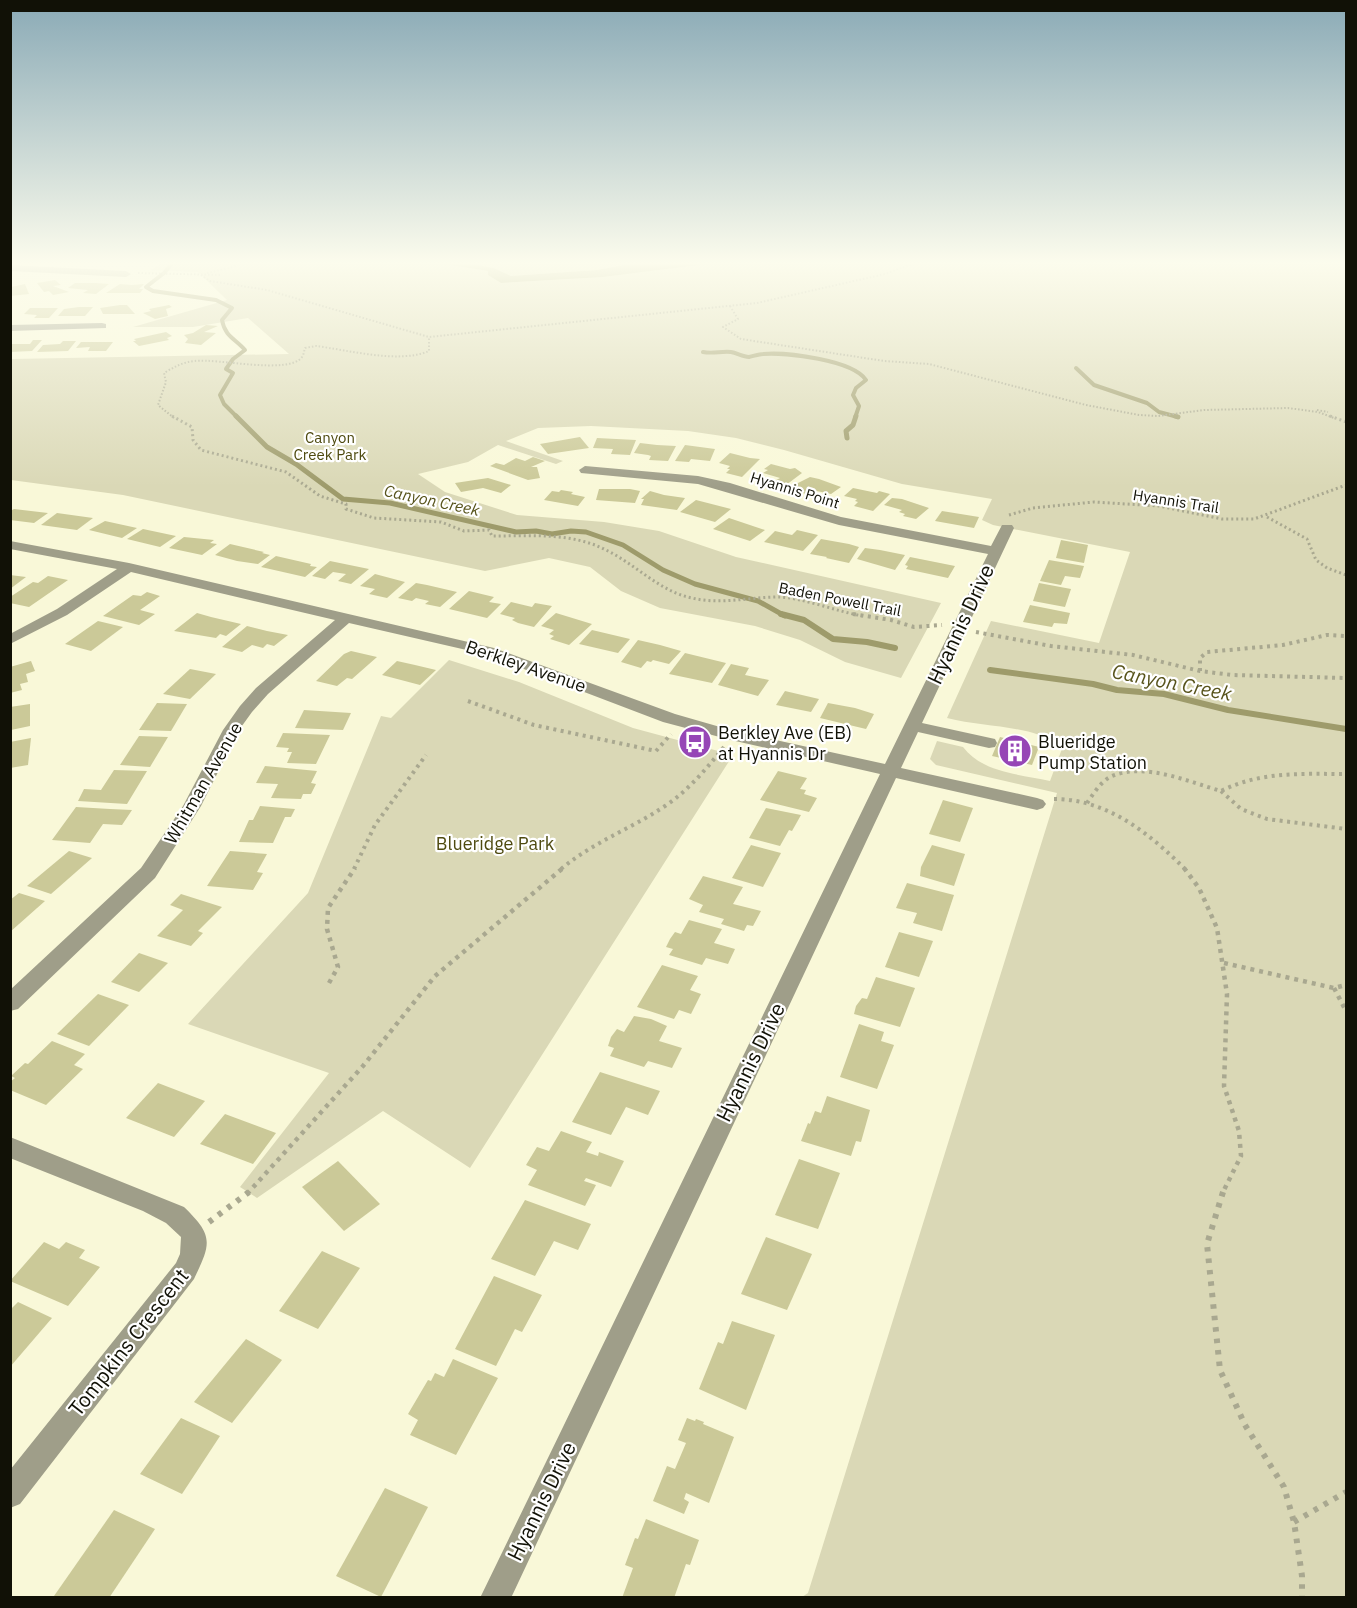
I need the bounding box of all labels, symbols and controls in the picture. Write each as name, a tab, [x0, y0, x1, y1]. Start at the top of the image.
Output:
park label: Canyon Creek Park	[293, 428, 367, 464]
street label: Hyannis Point	[748, 467, 842, 513]
water label: Canyon Creek	[382, 480, 482, 520]
street label: Hyannis Trail	[1132, 485, 1220, 517]
street label: Hyannis Drive	[920, 559, 1000, 689]
street label: Baden Powell Trail	[777, 578, 903, 620]
street label: Berkley Avenue	[463, 635, 589, 697]
water label: Canyon Creek	[1110, 657, 1235, 707]
street label: Whitman Avenue	[159, 718, 247, 848]
place label: Berkley Ave (EB) at Hyannis Dr	[718, 721, 852, 765]
bus stop icon: Berkley Ave (EB) at Hyannis Dr	[677, 724, 713, 760]
place label: Blueridge Pump Station	[1038, 730, 1147, 774]
building icon: Blueridge Pump Station	[997, 733, 1033, 769]
park label: Blueridge Park	[436, 832, 555, 855]
street label: Hyannis Drive	[709, 998, 791, 1126]
street label: Tompkins Crescent	[62, 1262, 194, 1422]
street label: Hyannis Drive	[500, 1437, 582, 1565]

